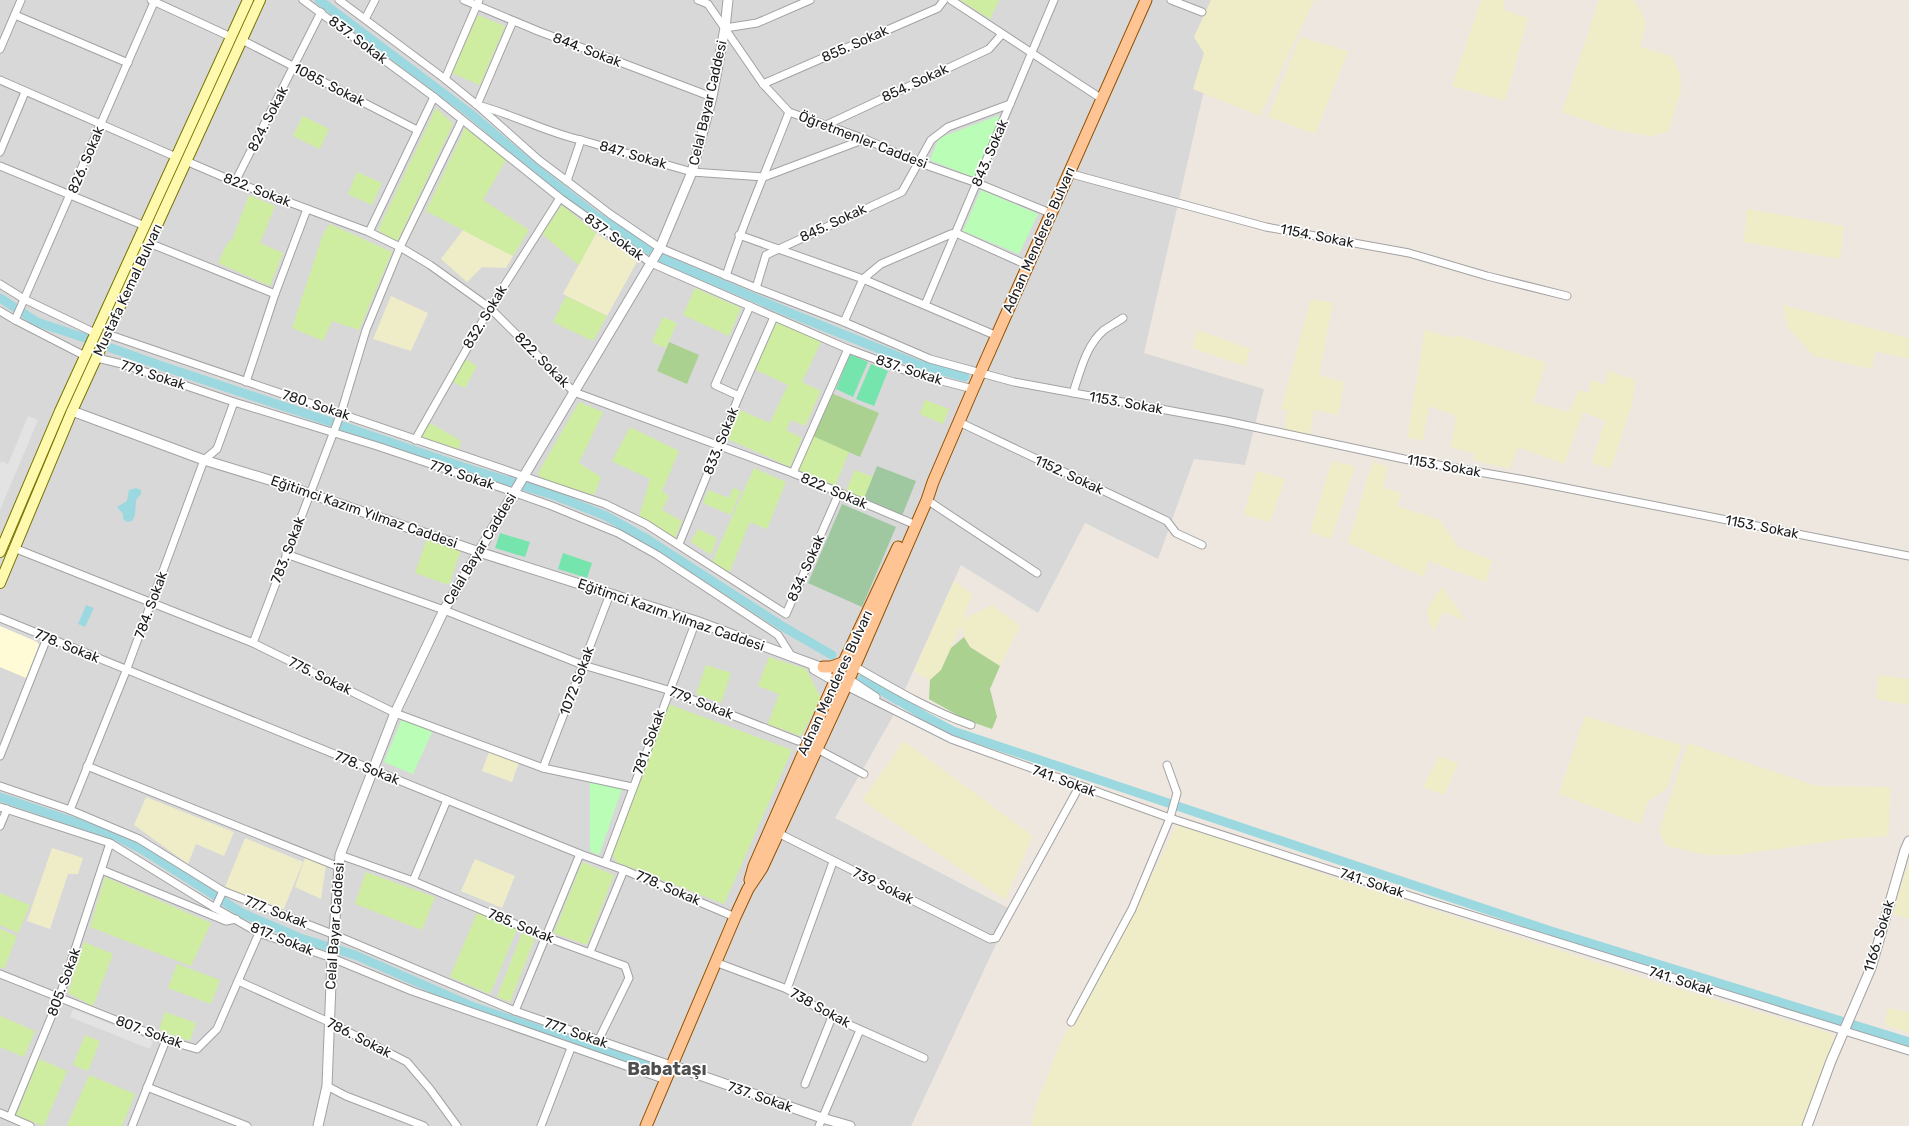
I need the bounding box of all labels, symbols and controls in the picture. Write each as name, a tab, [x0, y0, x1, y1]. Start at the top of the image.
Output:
street label: 837. Sokak	[325, 12, 391, 68]
street label: 855. Sokak	[819, 21, 892, 66]
street label: 844. Sokak	[550, 29, 624, 71]
street label: Celal Bayar Caddesi	[685, 39, 731, 167]
street label: 1085. Sokak	[291, 60, 368, 111]
street label: 854. Sokak	[879, 60, 952, 106]
street label: 824. Sokak	[244, 83, 292, 155]
street label: Öğretmenler Caddesi	[796, 108, 930, 172]
street label: 843. Sokak	[968, 116, 1012, 189]
street label: 826. Sokak	[64, 123, 108, 196]
street label: 847. Sokak	[597, 137, 669, 173]
street label: Adnan Menderes Bulvarı	[999, 164, 1079, 316]
street label: 822. Sokak	[221, 169, 294, 211]
street label: 845. Sokak	[797, 200, 870, 246]
street label: 837. Sokak	[581, 210, 648, 265]
street label: Mustafa Kemal Bulvarı	[90, 221, 166, 359]
street label: 1154. Sokak	[1279, 221, 1356, 252]
street label: 832. Sokak	[459, 281, 511, 352]
street label: 822. Sokak	[511, 329, 574, 392]
street label: 837. Sokak	[873, 351, 945, 389]
street label: 779. Sokak	[118, 356, 188, 394]
street label: 780. Sokak	[280, 386, 353, 424]
street label: 1153. Sokak	[1088, 388, 1165, 418]
street label: 833. Sokak	[700, 404, 743, 477]
street label: 1153. Sokak	[1406, 451, 1483, 481]
street label: 1152. Sokak	[1032, 452, 1107, 499]
street label: 779. Sokak	[427, 456, 497, 494]
street label: 822. Sokak	[798, 469, 871, 513]
street label: Eğitimci Kazım Yılmaz Caddesi	[268, 472, 460, 552]
street label: Celal Bayar Caddesi	[440, 490, 520, 608]
street label: 1153. Sokak	[1724, 512, 1801, 543]
street label: 783. Sokak	[267, 513, 309, 586]
street label: 834. Sokak	[784, 531, 829, 604]
street label: 784. Sokak	[131, 568, 171, 641]
street label: Eğitimci Kazım Yılmaz Caddesi	[575, 575, 767, 655]
street label: Adnan Menderes Bulvarı	[794, 608, 876, 758]
street label: 778. Sokak	[32, 625, 103, 667]
street label: 1072 Sokak	[556, 643, 598, 718]
street label: 775. Sokak	[286, 653, 355, 699]
street label: 779. Sokak	[666, 683, 736, 723]
street label: 781. Sokak	[629, 707, 669, 777]
street label: 778. Sokak	[332, 747, 403, 789]
street label: 741. Sokak	[1030, 762, 1099, 801]
street label: Celal Bayar Caddesi	[322, 862, 348, 990]
street label: 739 Sokak	[850, 864, 917, 908]
street label: 741. Sokak	[1338, 865, 1407, 902]
street label: 778. Sokak	[633, 867, 704, 910]
street label: 777. Sokak	[242, 892, 311, 932]
street label: 1166. Sokak	[1860, 897, 1898, 974]
street label: 785. Sokak	[485, 905, 557, 947]
street label: 817. Sokak	[248, 919, 317, 960]
street label: 805. Sokak	[44, 945, 85, 1019]
street label: 741. Sokak	[1647, 963, 1716, 999]
street label: 738 Sokak	[787, 984, 854, 1032]
street label: 807. Sokak	[113, 1012, 185, 1052]
street label: 786. Sokak	[324, 1014, 395, 1062]
street label: 777. Sokak	[542, 1014, 611, 1052]
district label: Babataşı	[627, 1058, 707, 1080]
street label: 737. Sokak	[725, 1078, 795, 1116]

